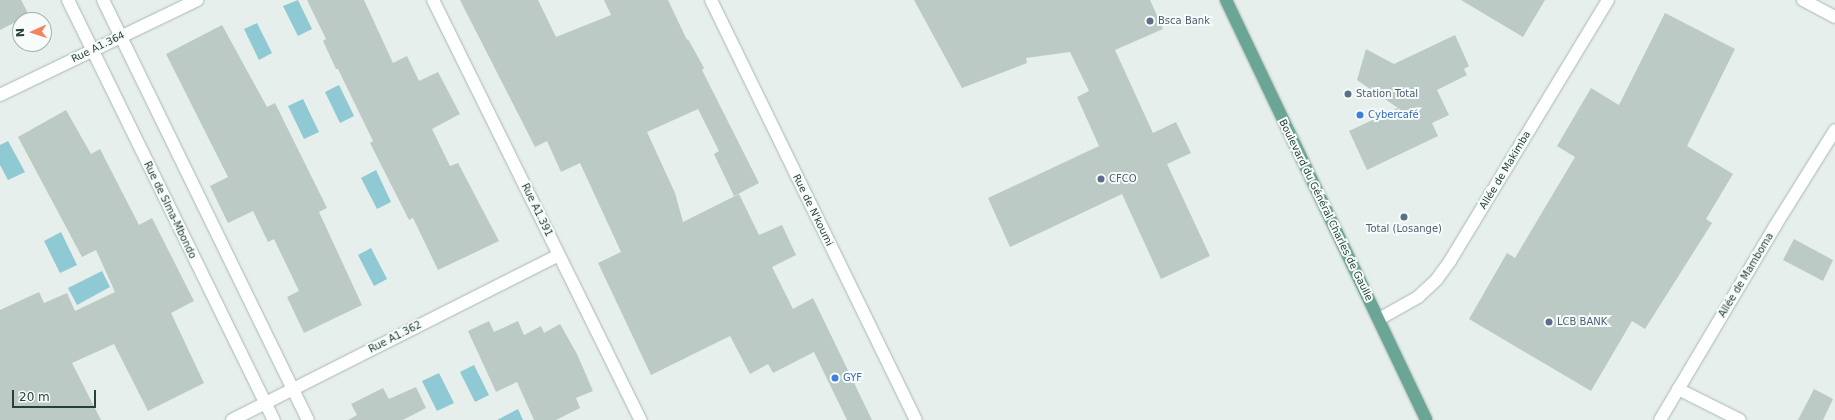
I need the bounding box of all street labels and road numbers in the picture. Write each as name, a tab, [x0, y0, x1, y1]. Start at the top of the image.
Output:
street label: Rue A1.364	[69, 29, 127, 65]
street label: Boulevard du Général Charles de Gaulle	[1277, 117, 1375, 303]
street label: Allée de Makimba	[1477, 129, 1533, 211]
street label: Rue de SIma-Mbondo	[141, 160, 199, 260]
street label: Rue de N'koumi	[790, 172, 836, 248]
street label: Rue A1.391	[519, 181, 555, 239]
street label: Allée de Mamboma	[1716, 231, 1776, 319]
street label: Rue A1.362	[367, 319, 423, 355]

